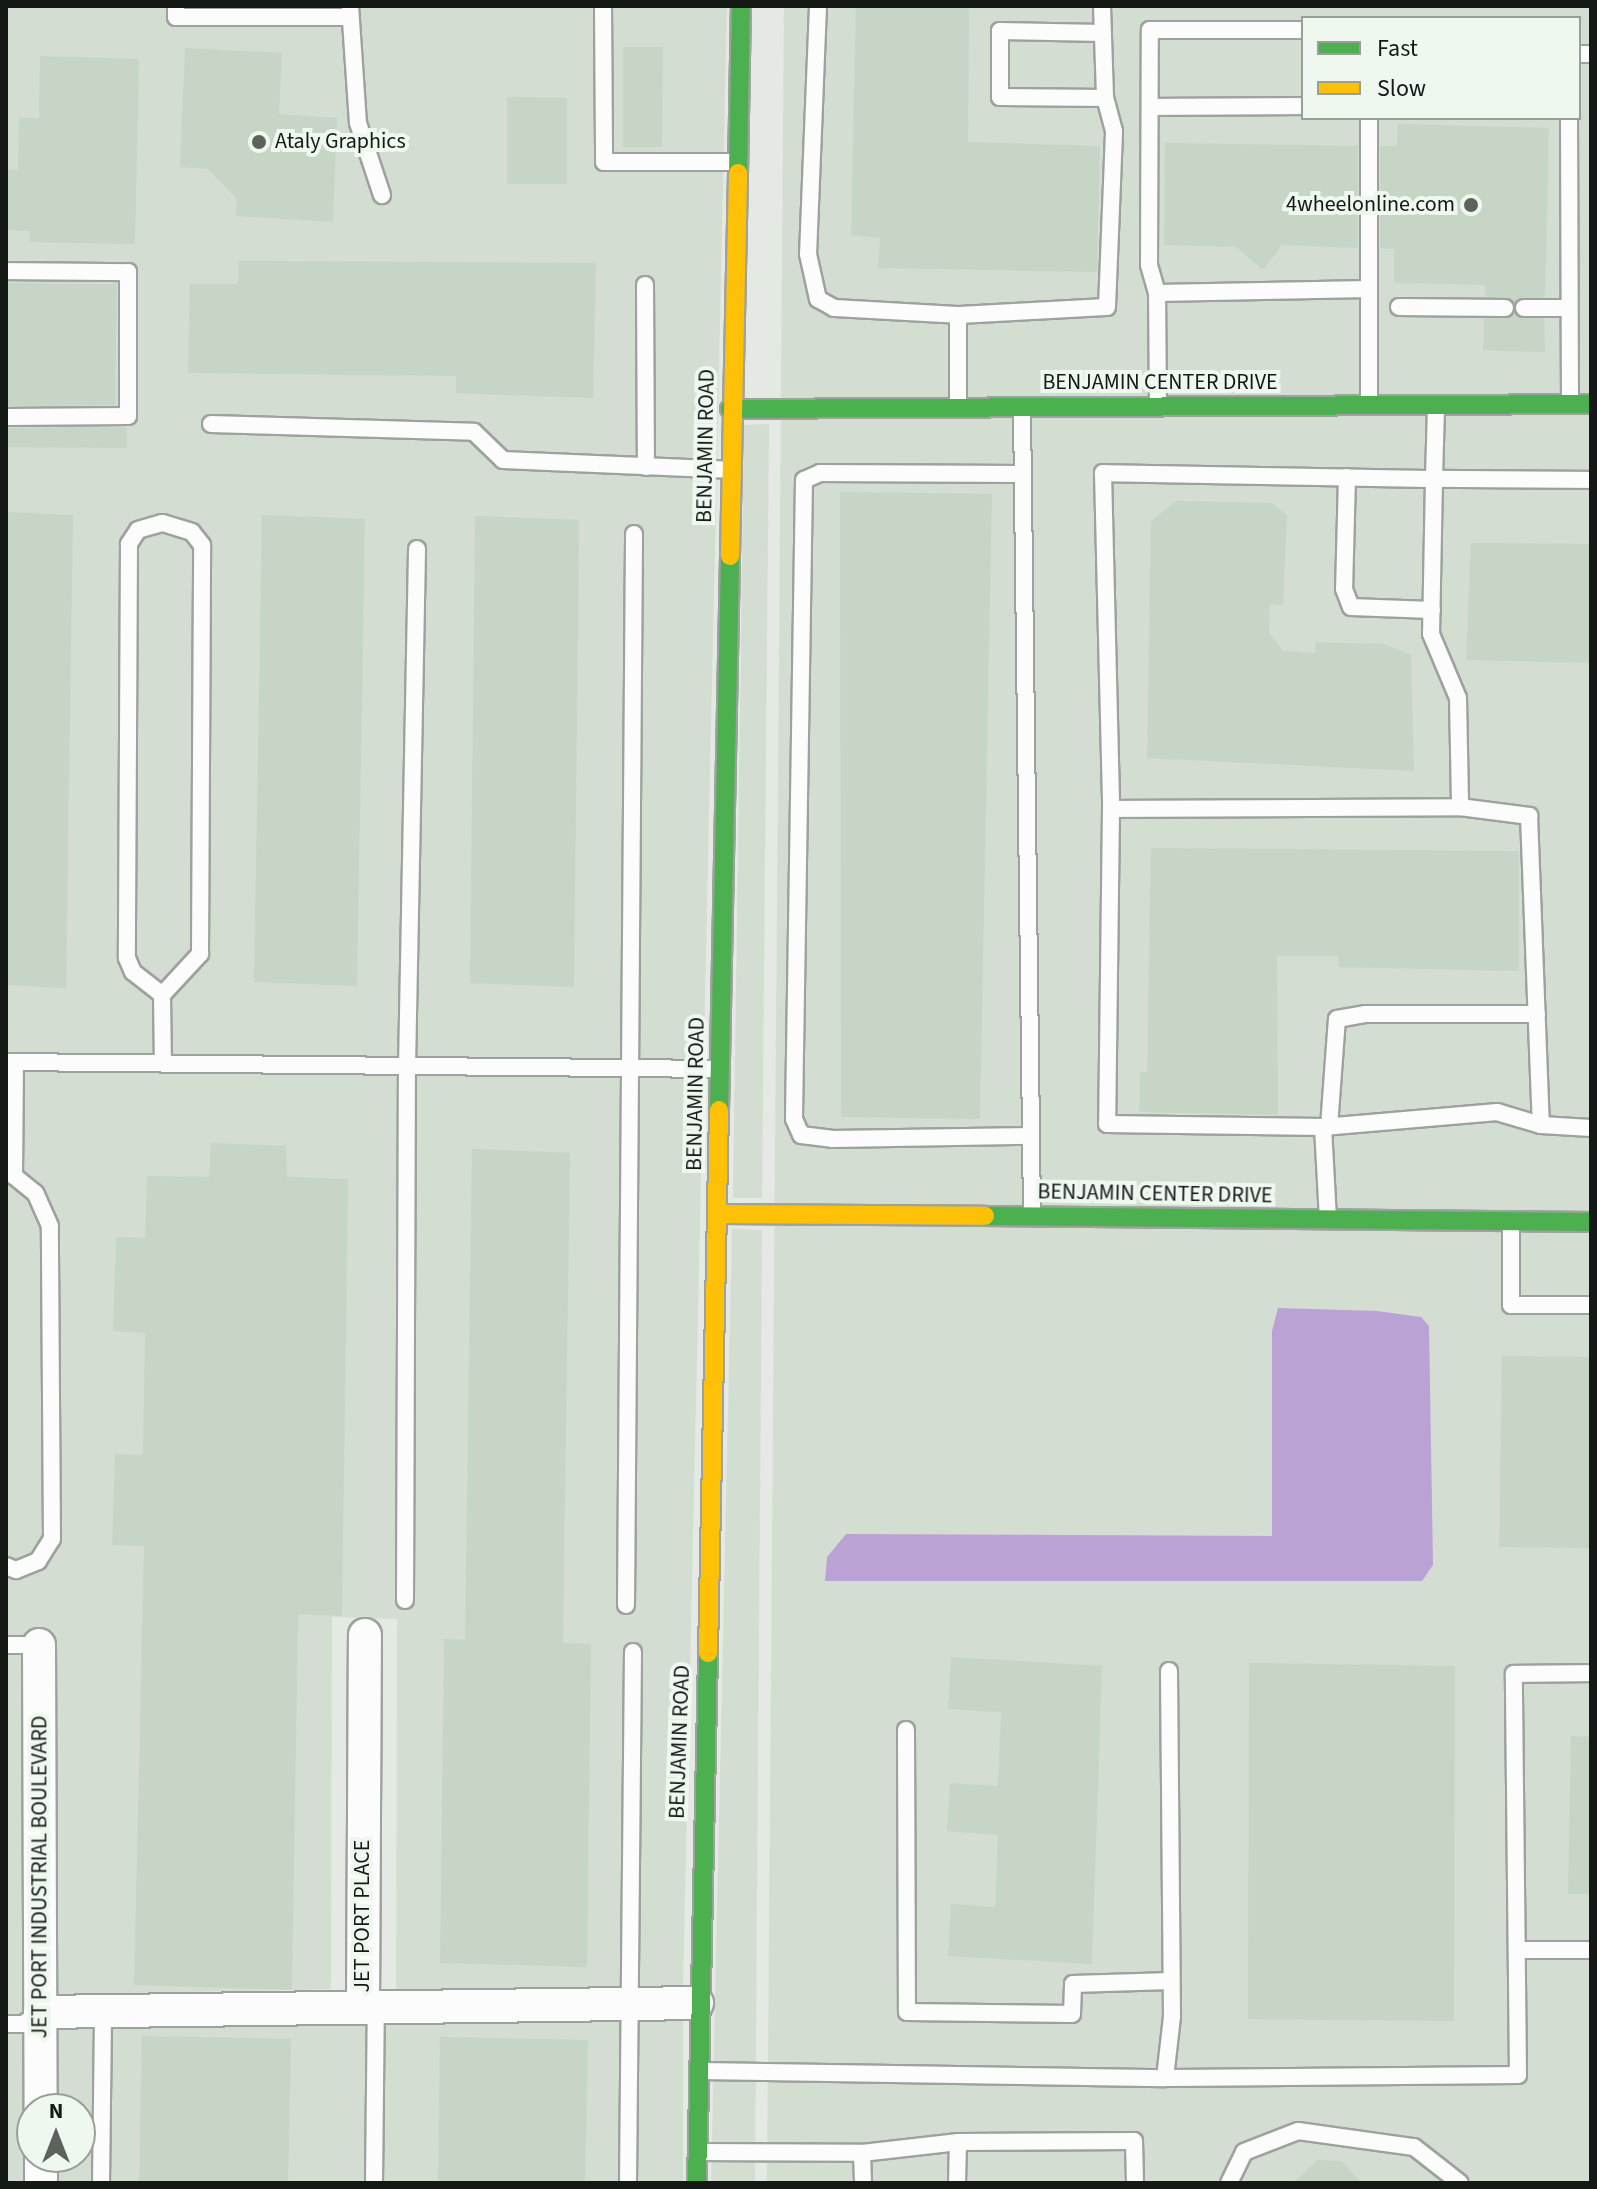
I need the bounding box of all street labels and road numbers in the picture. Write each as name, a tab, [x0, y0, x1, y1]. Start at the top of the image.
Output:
street label: BENJAMIN ROAD	[691, 369, 721, 523]
street label: BENJAMIN CENTER DRIVE	[1042, 370, 1278, 396]
street label: BENJAMIN ROAD	[681, 1017, 711, 1171]
street label: BENJAMIN CENTER DRIVE	[1037, 1179, 1273, 1209]
street label: BENJAMIN ROAD	[664, 1665, 696, 1819]
street label: JET PORT INDUSTRIAL BOULEVARD	[27, 1716, 53, 2038]
street label: JET PORT PLACE	[350, 1840, 376, 1992]

